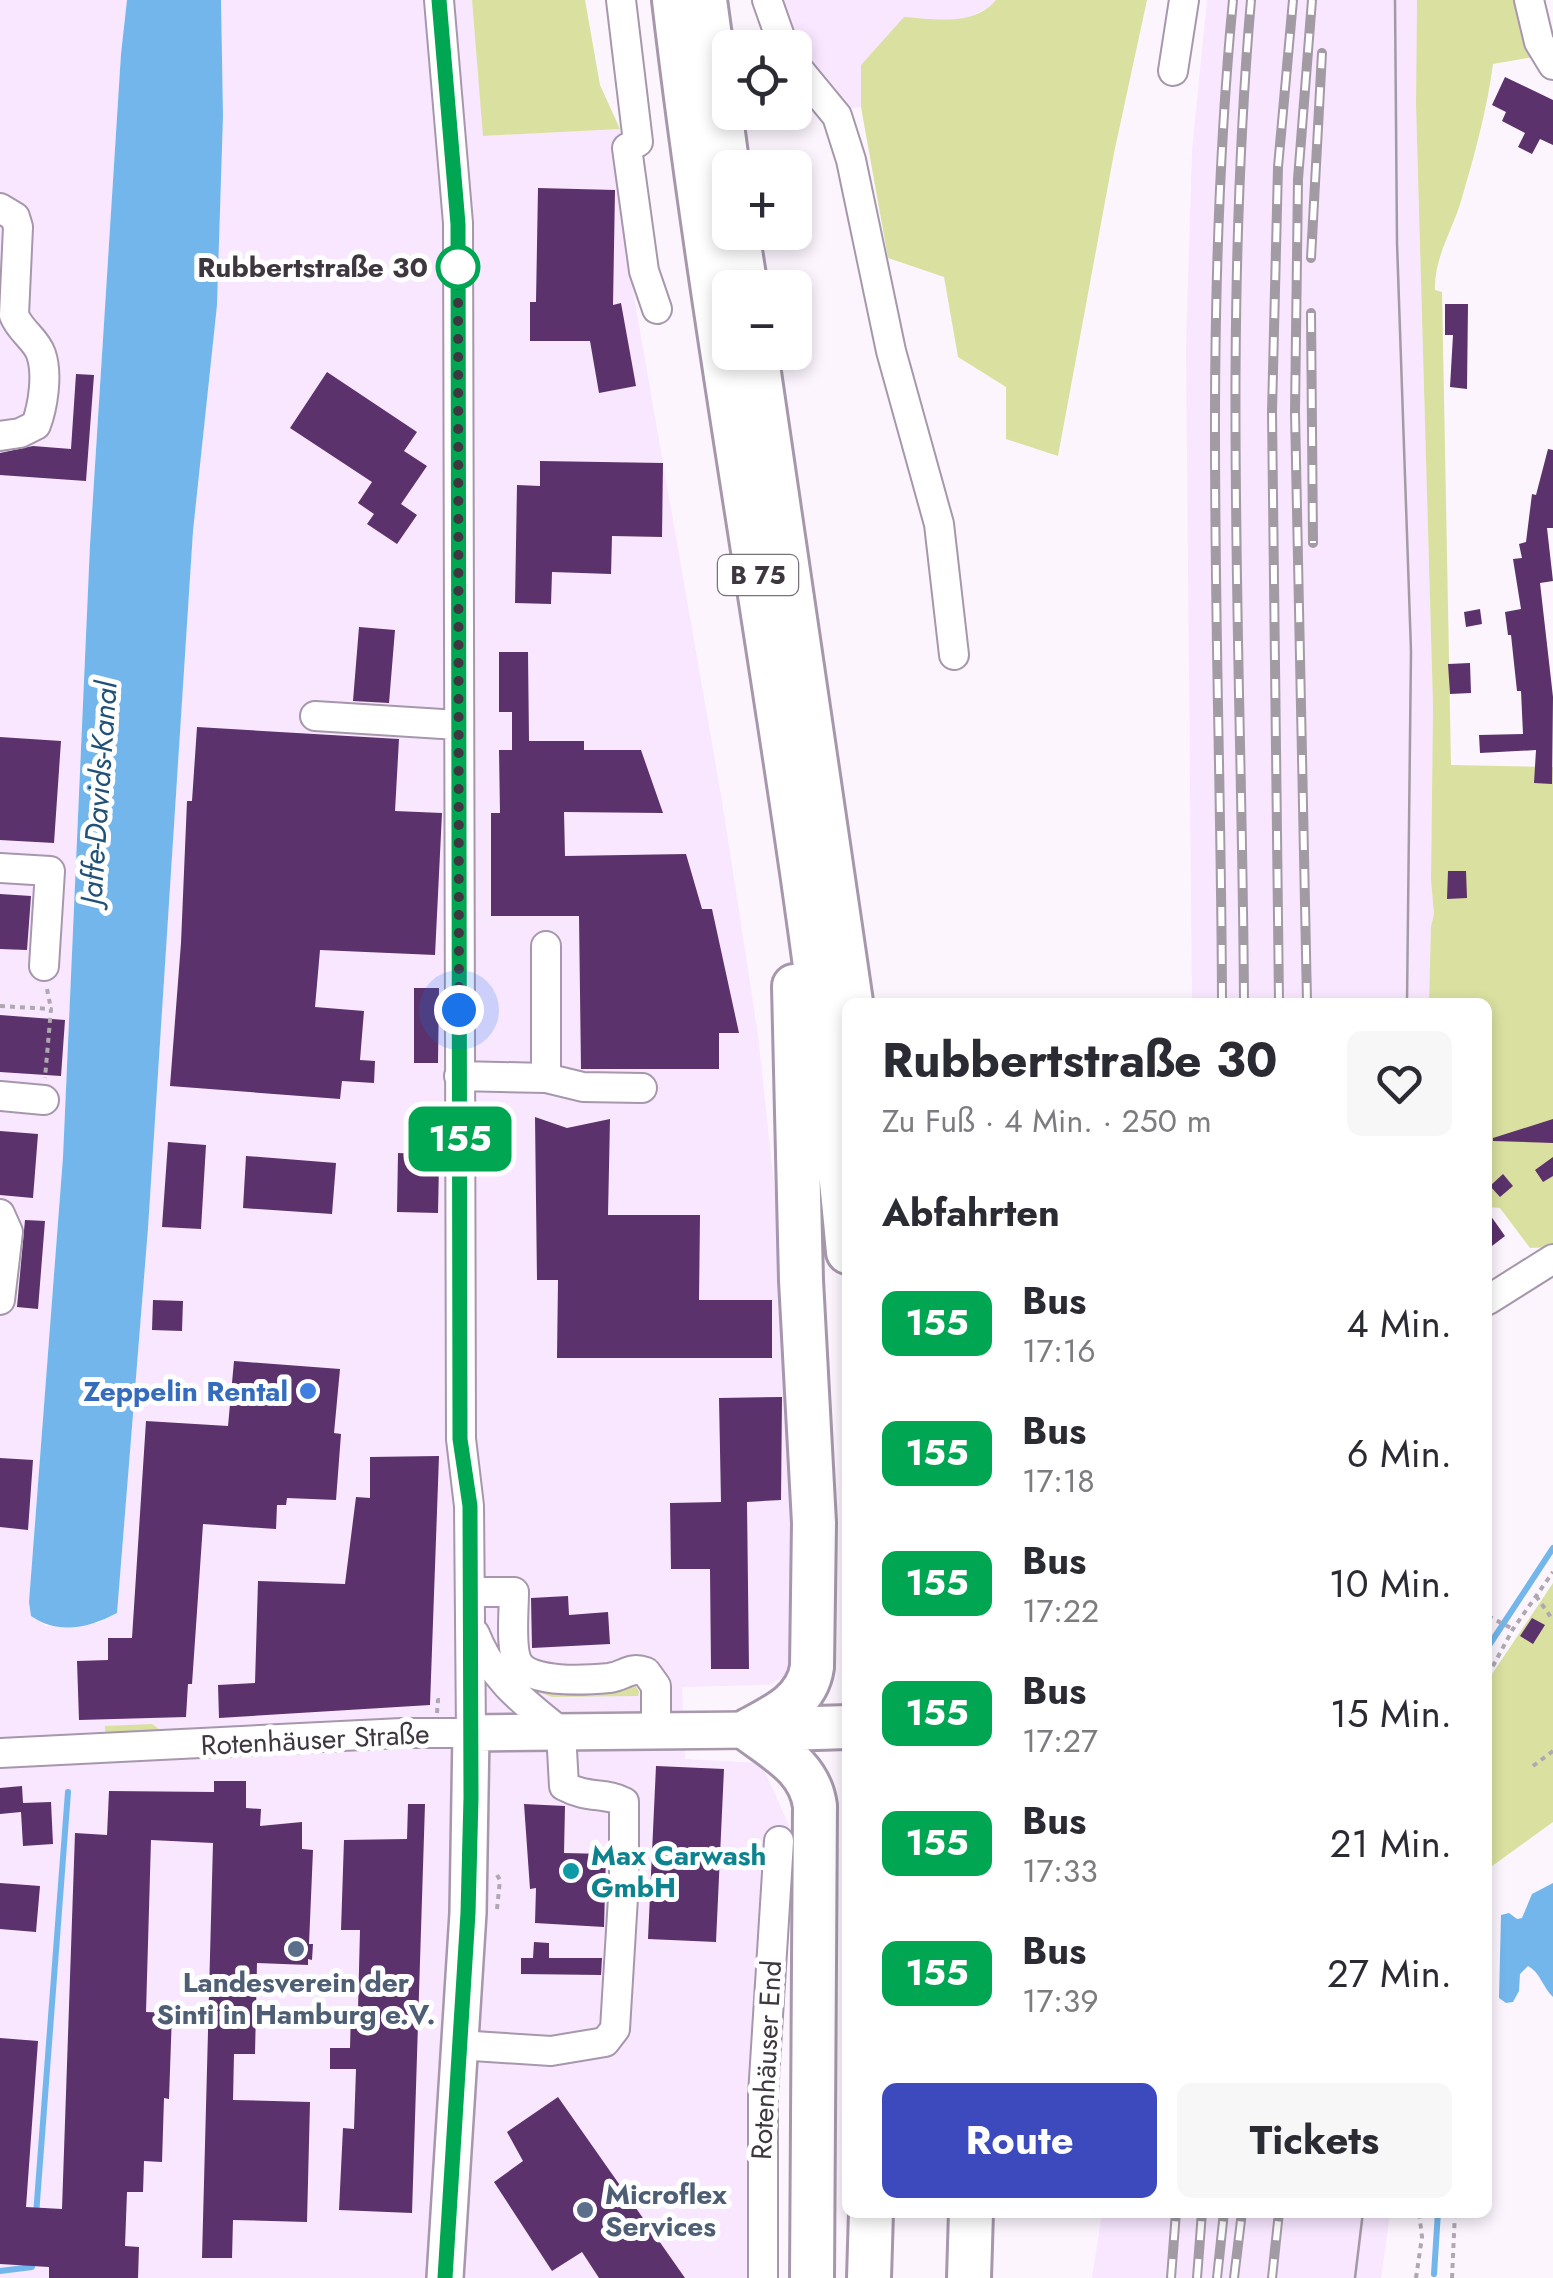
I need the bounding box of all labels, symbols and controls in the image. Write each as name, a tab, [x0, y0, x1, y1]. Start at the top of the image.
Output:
map controls	[712, 30, 812, 370]
button: locate	[712, 30, 812, 130]
button: +	[712, 150, 812, 250]
marker: Rubbertstraße 30	[437, 246, 479, 288]
place label: Rubbertstraße 30	[197, 247, 428, 288]
button: −	[712, 270, 812, 370]
road number: B 75	[718, 555, 798, 595]
water label: Jaffe-Davids-Kanal	[69, 678, 128, 911]
your location	[434, 985, 484, 1035]
text: Rubbertstraße 30	[882, 1026, 1278, 1095]
button: heart	[1347, 1031, 1452, 1136]
text: Zu Fuß · 4 Min. · 250 m	[882, 1098, 1212, 1144]
line badge: 155	[402, 1106, 518, 1172]
text: 155	[429, 1114, 491, 1164]
text: Abfahrten	[882, 1185, 1060, 1240]
text: Bus	[1022, 1273, 1086, 1328]
text: 4 Min.	[1346, 1296, 1452, 1351]
text: 155	[906, 1298, 968, 1348]
text: 17:16	[1022, 1328, 1096, 1374]
place label: Zeppelin Rental	[83, 1371, 288, 1412]
marker: Zeppelin Rental	[297, 1380, 319, 1402]
text: Bus	[1022, 1403, 1086, 1458]
text: 6 Min.	[1347, 1426, 1452, 1481]
text: 155	[906, 1428, 968, 1478]
text: 17:18	[1022, 1458, 1095, 1504]
text: Bus	[1022, 1533, 1086, 1588]
text: 10 Min.	[1329, 1556, 1452, 1611]
text: 155	[906, 1558, 968, 1608]
text: 17:22	[1022, 1588, 1099, 1634]
text: Bus	[1022, 1663, 1086, 1718]
text: 15 Min.	[1330, 1686, 1452, 1741]
text: 155	[906, 1688, 968, 1738]
street label: Rotenhäuser Straße	[200, 1713, 430, 1766]
text: 17:27	[1022, 1718, 1098, 1764]
text: Bus	[1022, 1793, 1086, 1848]
text: 21 Min.	[1330, 1816, 1452, 1871]
text: 155	[906, 1818, 968, 1868]
place label: Max Carwash GmbH	[591, 1835, 767, 1908]
text: 17:33	[1022, 1848, 1098, 1894]
marker: Max Carwash GmbH	[560, 1860, 582, 1882]
text: Bus	[1022, 1923, 1086, 1978]
marker: Landesverein der Sinti in Hamburg e.V.	[285, 1938, 307, 1960]
text: 27 Min.	[1327, 1946, 1452, 2001]
text: 155	[906, 1948, 968, 1998]
street label: Rotenhäuser End	[741, 1959, 792, 2161]
place label: Landesverein der Sinti in Hamburg e.V.	[156, 1962, 436, 2035]
text: 17:39	[1022, 1978, 1099, 2024]
button: Route	[882, 2083, 1157, 2198]
button: Tickets	[1177, 2083, 1452, 2198]
place label: Microflex Services	[605, 2174, 727, 2247]
marker: Microflex Services	[574, 2199, 596, 2221]

